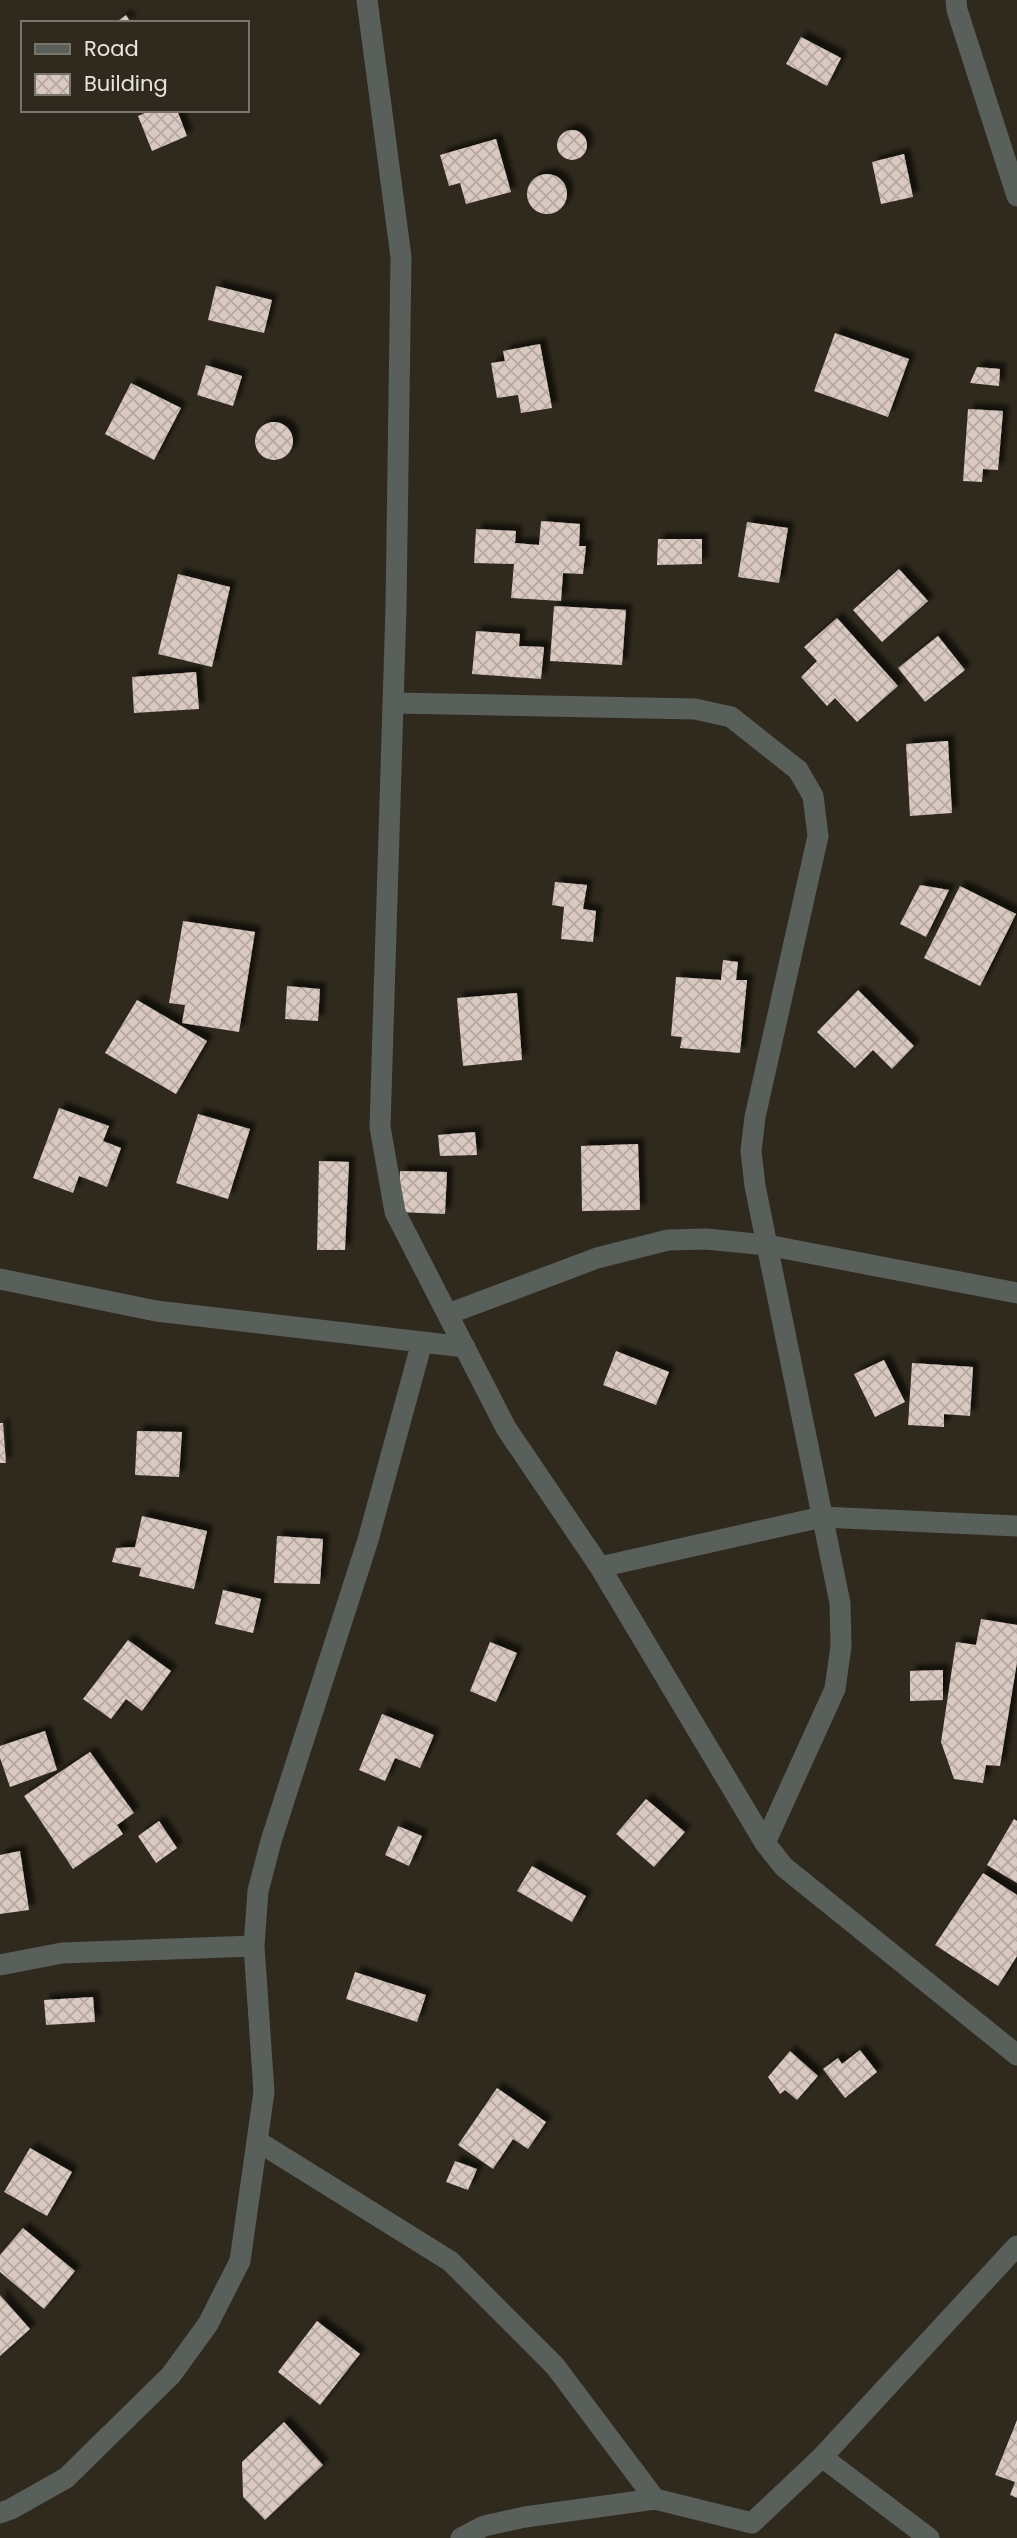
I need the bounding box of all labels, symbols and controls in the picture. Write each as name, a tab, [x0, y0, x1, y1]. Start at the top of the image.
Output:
legend	[21, 21, 248, 112]
text: Road	[84, 34, 139, 63]
text: Building	[84, 69, 168, 98]

